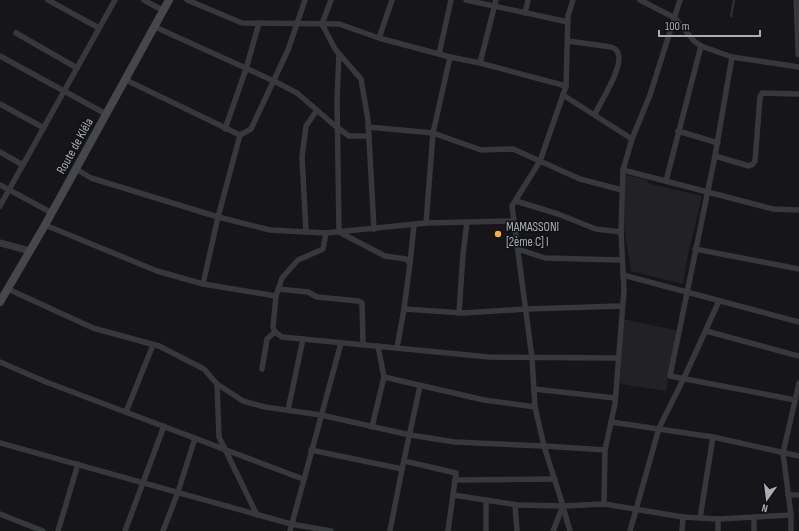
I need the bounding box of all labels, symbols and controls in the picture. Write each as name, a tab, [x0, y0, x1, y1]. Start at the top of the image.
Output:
scale bar	[659, 12, 760, 38]
text: 100 m	[665, 19, 690, 34]
street label: Route de Kléla	[53, 115, 97, 177]
place label: MAMASSONI [2ème C] I	[506, 219, 559, 250]
marker: MAMASSONI [2ème C] I	[493, 229, 503, 239]
north arrow	[747, 479, 787, 519]
text: N	[760, 501, 769, 515]

